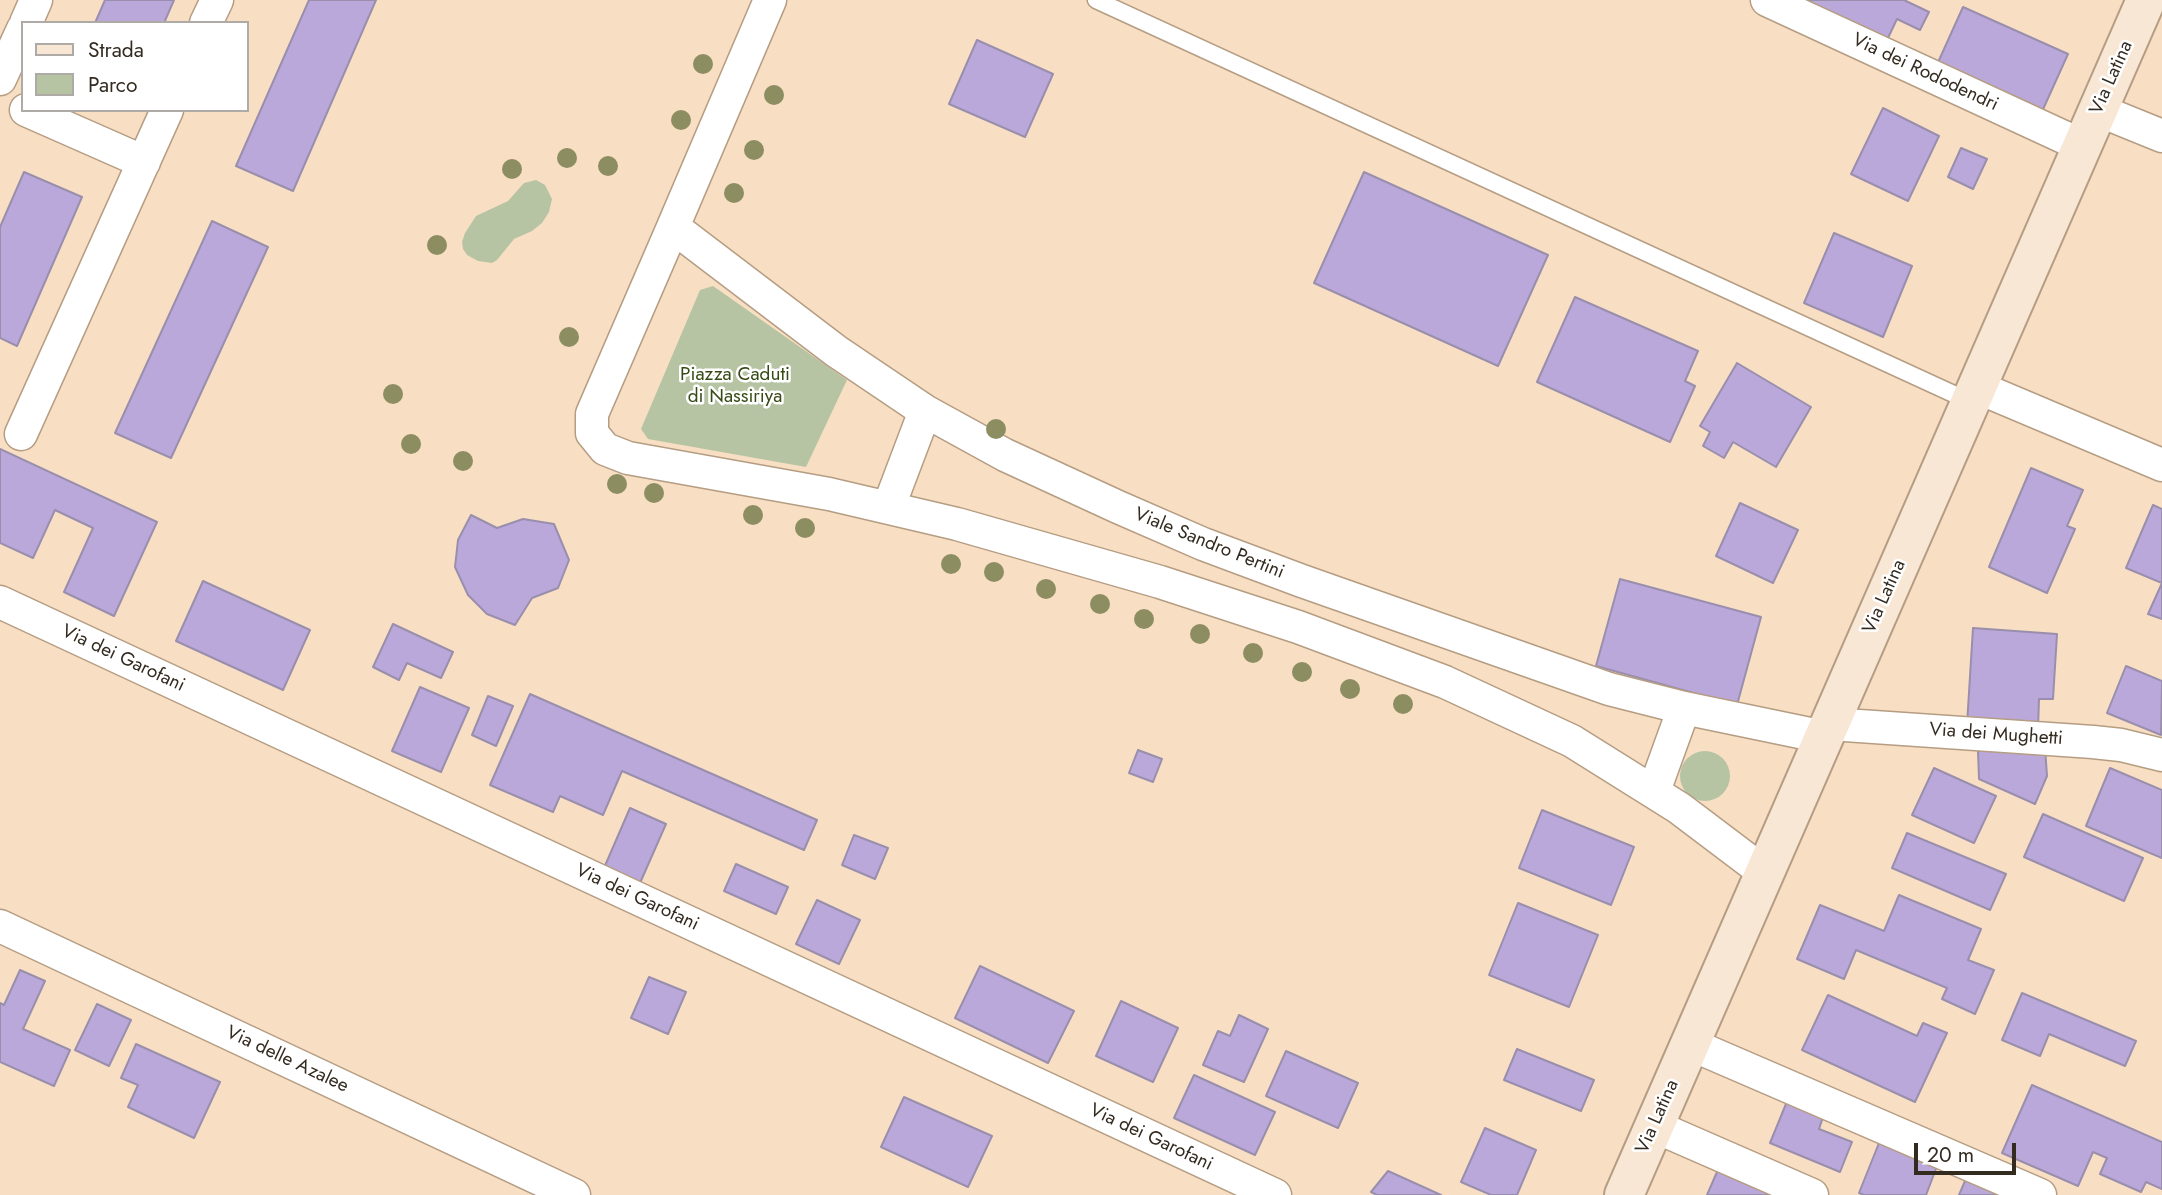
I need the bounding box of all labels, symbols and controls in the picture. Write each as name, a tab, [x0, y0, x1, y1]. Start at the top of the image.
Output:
legend	[21, 21, 248, 112]
street label: Via dei Rododendri	[1848, 29, 2002, 117]
text: Strada	[88, 35, 144, 65]
street label: Via Latina	[2086, 37, 2138, 119]
text: Parco	[88, 70, 137, 100]
park label: Piazza Caduti di Nassiriya	[680, 364, 790, 408]
street label: Viale Sandro Pertini	[1131, 504, 1287, 584]
street label: Via Latina	[1859, 556, 1911, 638]
street label: Via dei Garofani	[58, 620, 188, 698]
street label: Via dei Mughetti	[1929, 719, 2063, 751]
street label: Via dei Garofani	[572, 859, 702, 937]
street label: Via delle Azalee	[222, 1022, 352, 1098]
street label: Via Latina	[1632, 1076, 1684, 1158]
street label: Via dei Garofani	[1086, 1099, 1216, 1177]
scale bar	[1917, 1128, 2018, 1172]
text: 20 m	[1927, 1140, 1974, 1170]

